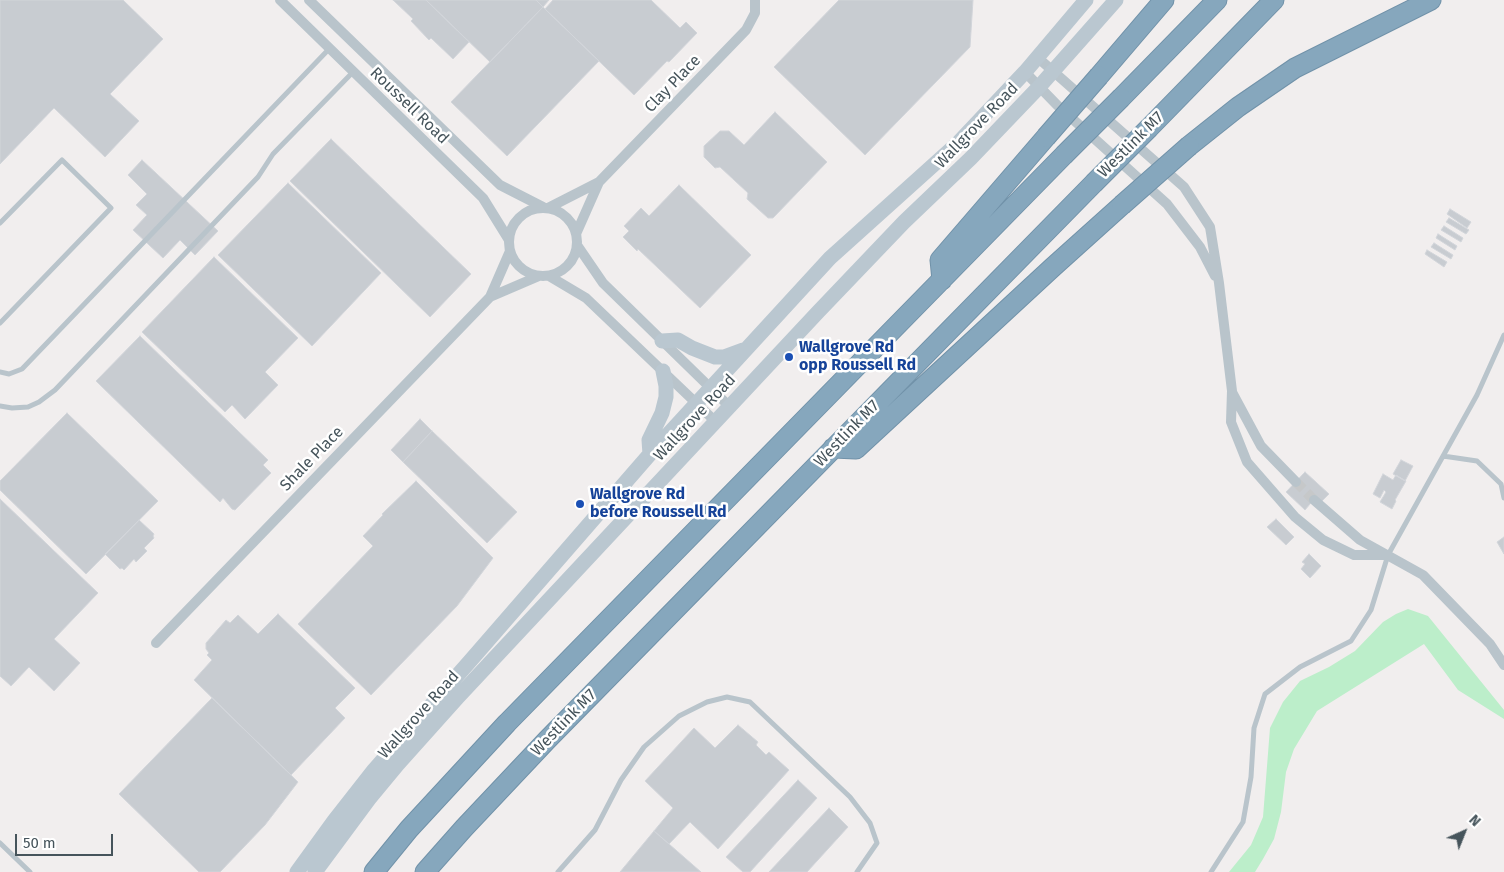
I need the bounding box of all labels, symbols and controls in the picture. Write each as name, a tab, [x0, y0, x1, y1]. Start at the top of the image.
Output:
street label: Clay Place	[641, 51, 705, 117]
street label: Roussell Road	[366, 64, 452, 148]
street label: Wallgrove Road	[931, 79, 1023, 173]
street label: Westlink M7	[1094, 108, 1168, 182]
place label: Wallgrove Rd opp Roussell Rd	[799, 338, 916, 376]
marker: Wallgrove Rd opp Roussell Rd	[783, 351, 795, 363]
street label: Wallgrove Road	[650, 371, 740, 465]
street label: Westlink M7	[810, 397, 884, 471]
street label: Shale Place	[276, 423, 348, 495]
place label: Wallgrove Rd before Roussell Rd	[590, 485, 727, 523]
marker: Wallgrove Rd before Roussell Rd	[574, 498, 586, 510]
street label: Wallgrove Road	[375, 667, 463, 763]
street label: Westlink M7	[527, 686, 601, 760]
north arrow	[1439, 807, 1489, 857]
text: N	[1466, 812, 1484, 830]
scale bar	[18, 824, 115, 856]
text: 50 m	[23, 834, 56, 852]

